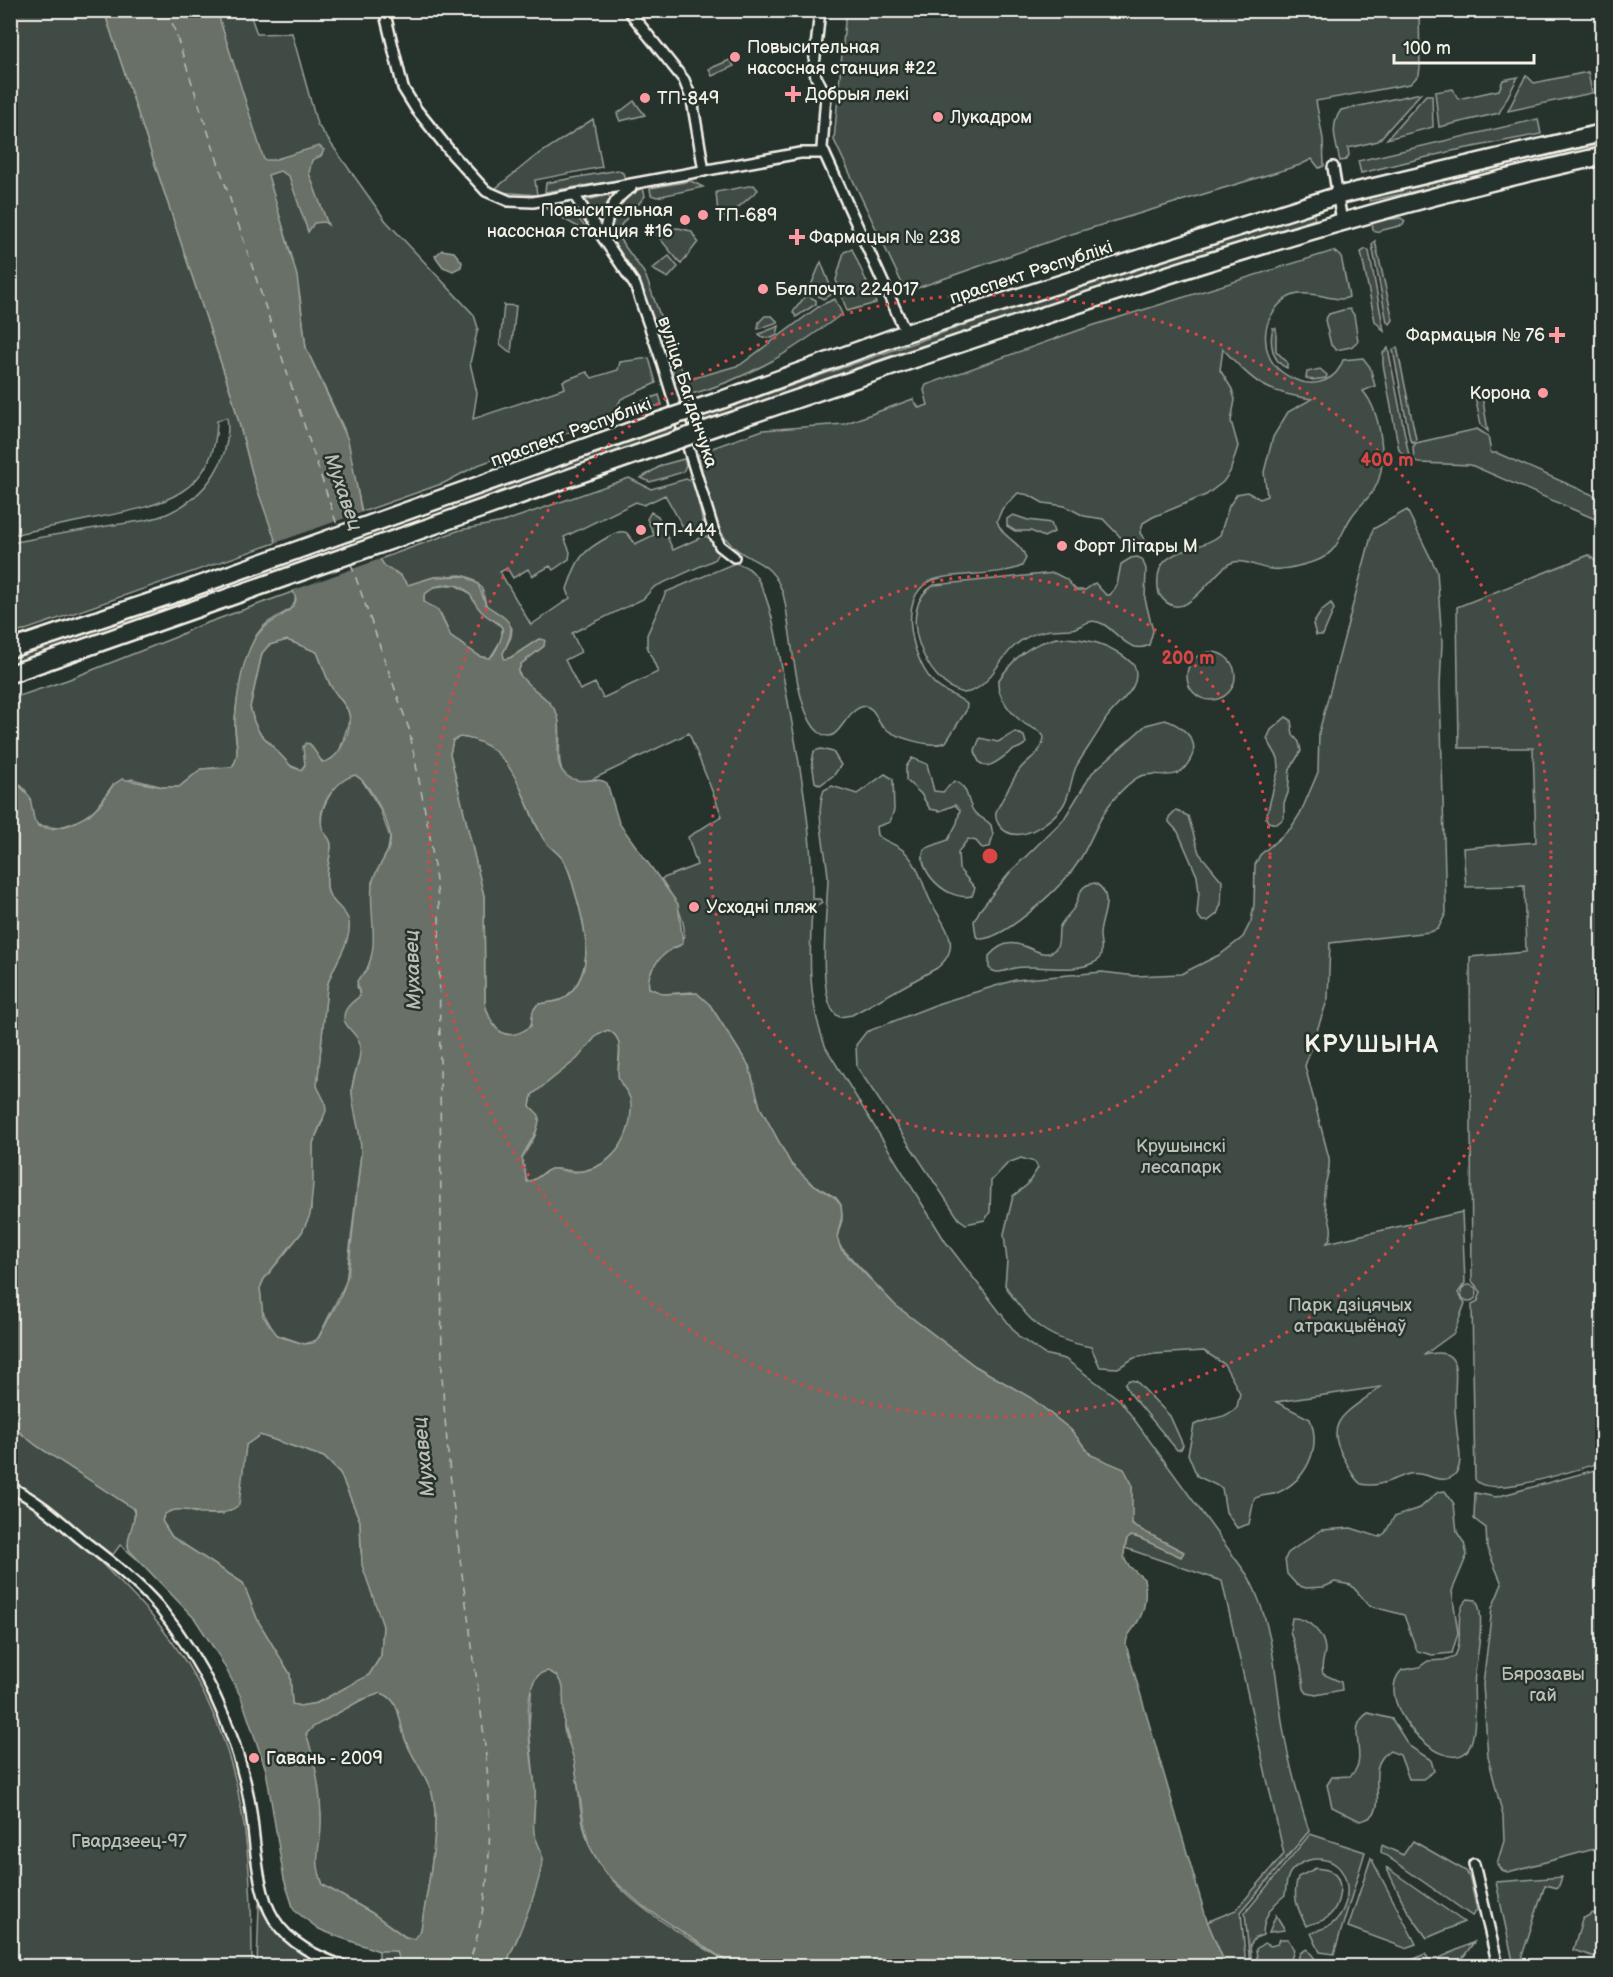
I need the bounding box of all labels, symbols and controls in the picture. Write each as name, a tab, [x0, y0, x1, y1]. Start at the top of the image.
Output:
scale bar	[1394, 27, 1534, 65]
place label: Повысительная насосная станция #22	[747, 37, 937, 79]
text: 100 m	[1403, 38, 1451, 59]
marker: Повысительная насосная станция #22	[728, 50, 742, 64]
place label: Добрыя лекі	[805, 84, 909, 105]
marker: Добрыя лекі	[786, 87, 800, 101]
place label: ТП-849	[657, 88, 719, 109]
marker: ТП-849	[638, 91, 652, 105]
place label: Лукадром	[949, 107, 1032, 128]
marker: Лукадром	[931, 110, 945, 124]
place label: Повысительная насосная станция #16	[487, 200, 673, 242]
place label: ТП-689	[715, 205, 777, 226]
marker: ТП-689	[696, 208, 710, 222]
marker: Повысительная насосная станция #16	[678, 213, 692, 227]
place label: Фармацыя № 238	[809, 227, 961, 248]
marker: Фармацыя № 238	[790, 230, 804, 244]
street label: праспект Рэспублікі	[947, 236, 1115, 309]
place label: Белпочта 224017	[775, 279, 919, 300]
marker: Белпочта 224017	[756, 282, 770, 296]
street label: вуліца Багданчука	[653, 314, 722, 471]
place label: Фармацыя № 76	[1406, 325, 1545, 346]
marker: Фармацыя № 76	[1550, 328, 1564, 342]
place label: Корона	[1470, 383, 1531, 404]
marker: Корона	[1536, 386, 1550, 400]
street label: праспект Рэспублікі	[488, 394, 655, 471]
text: 400 m	[1360, 450, 1414, 471]
water label: Мухавец	[319, 451, 368, 534]
place label: ТП-444	[653, 520, 716, 541]
marker: ТП-444	[634, 523, 648, 537]
place label: Форт Літары М	[1074, 536, 1198, 557]
marker: Форт Літары М	[1055, 539, 1069, 553]
text: 200 m	[1161, 648, 1215, 669]
centre of rings	[980, 846, 1000, 866]
place label: Усходні пляж	[706, 897, 817, 918]
marker: Усходні пляж	[687, 900, 701, 914]
water label: Мухавец	[400, 929, 426, 1010]
district label: КРУШЫНА	[1304, 1030, 1440, 1059]
park label: Крушынскі лесапарк	[1136, 1136, 1226, 1178]
park label: Парк дзіцячых атракцыёнаў	[1288, 1295, 1412, 1337]
water label: Мухавец	[408, 1416, 440, 1498]
park label: Бярозавы гай	[1501, 1664, 1585, 1706]
place label: Гавань - 2009	[266, 1748, 383, 1769]
marker: Гавань - 2009	[247, 1751, 261, 1765]
park label: Гвардзеец-97	[71, 1831, 187, 1852]

